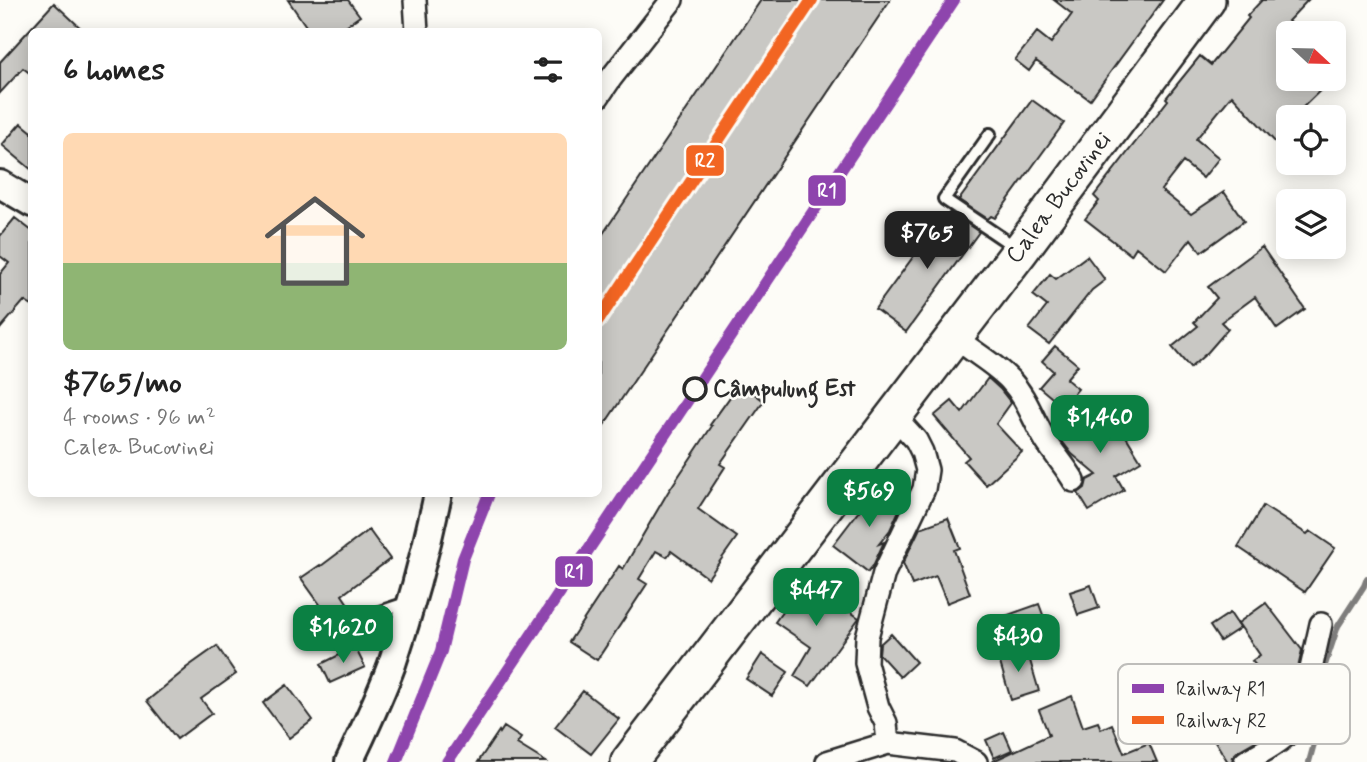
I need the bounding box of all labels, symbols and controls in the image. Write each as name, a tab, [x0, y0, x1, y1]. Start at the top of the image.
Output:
north arrow	[1276, 21, 1346, 91]
map controls	[1276, 21, 1346, 259]
text: 6 homes	[63, 51, 165, 90]
icon: filters	[529, 51, 567, 89]
button: locate	[1276, 105, 1346, 175]
street label: Calea Bucovinei	[999, 126, 1119, 270]
line badge: R2	[685, 144, 725, 177]
text: R2	[695, 149, 716, 174]
line badge: R1	[807, 174, 847, 207]
icon: home	[252, 178, 378, 304]
text: R1	[817, 179, 837, 204]
button: layers	[1276, 189, 1346, 259]
pin: $765	[886, 212, 968, 271]
text: $765	[900, 219, 954, 249]
text: $765/mo	[63, 364, 182, 403]
place label: Câmpulung Est	[713, 374, 856, 408]
marker: Câmpulung Est	[683, 377, 707, 401]
pin: $1,460	[1043, 396, 1157, 455]
text: 4 rooms · 96 m²	[63, 403, 216, 433]
text: $1,460	[1067, 403, 1133, 433]
text: Calea Bucovinei	[63, 433, 214, 463]
pin: $569	[828, 470, 910, 529]
text: $569	[843, 477, 895, 507]
line badge: R1	[554, 555, 594, 588]
text: R1	[564, 560, 584, 585]
pin: $447	[775, 568, 857, 628]
text: $447	[789, 576, 843, 606]
pin: $1,620	[286, 606, 400, 665]
text: $1,620	[309, 613, 377, 643]
pin: $430	[977, 614, 1059, 674]
text: $430	[993, 622, 1043, 652]
legend	[1118, 664, 1350, 744]
text: Railway R1	[1176, 677, 1266, 703]
text: Railway R2	[1176, 709, 1266, 735]

